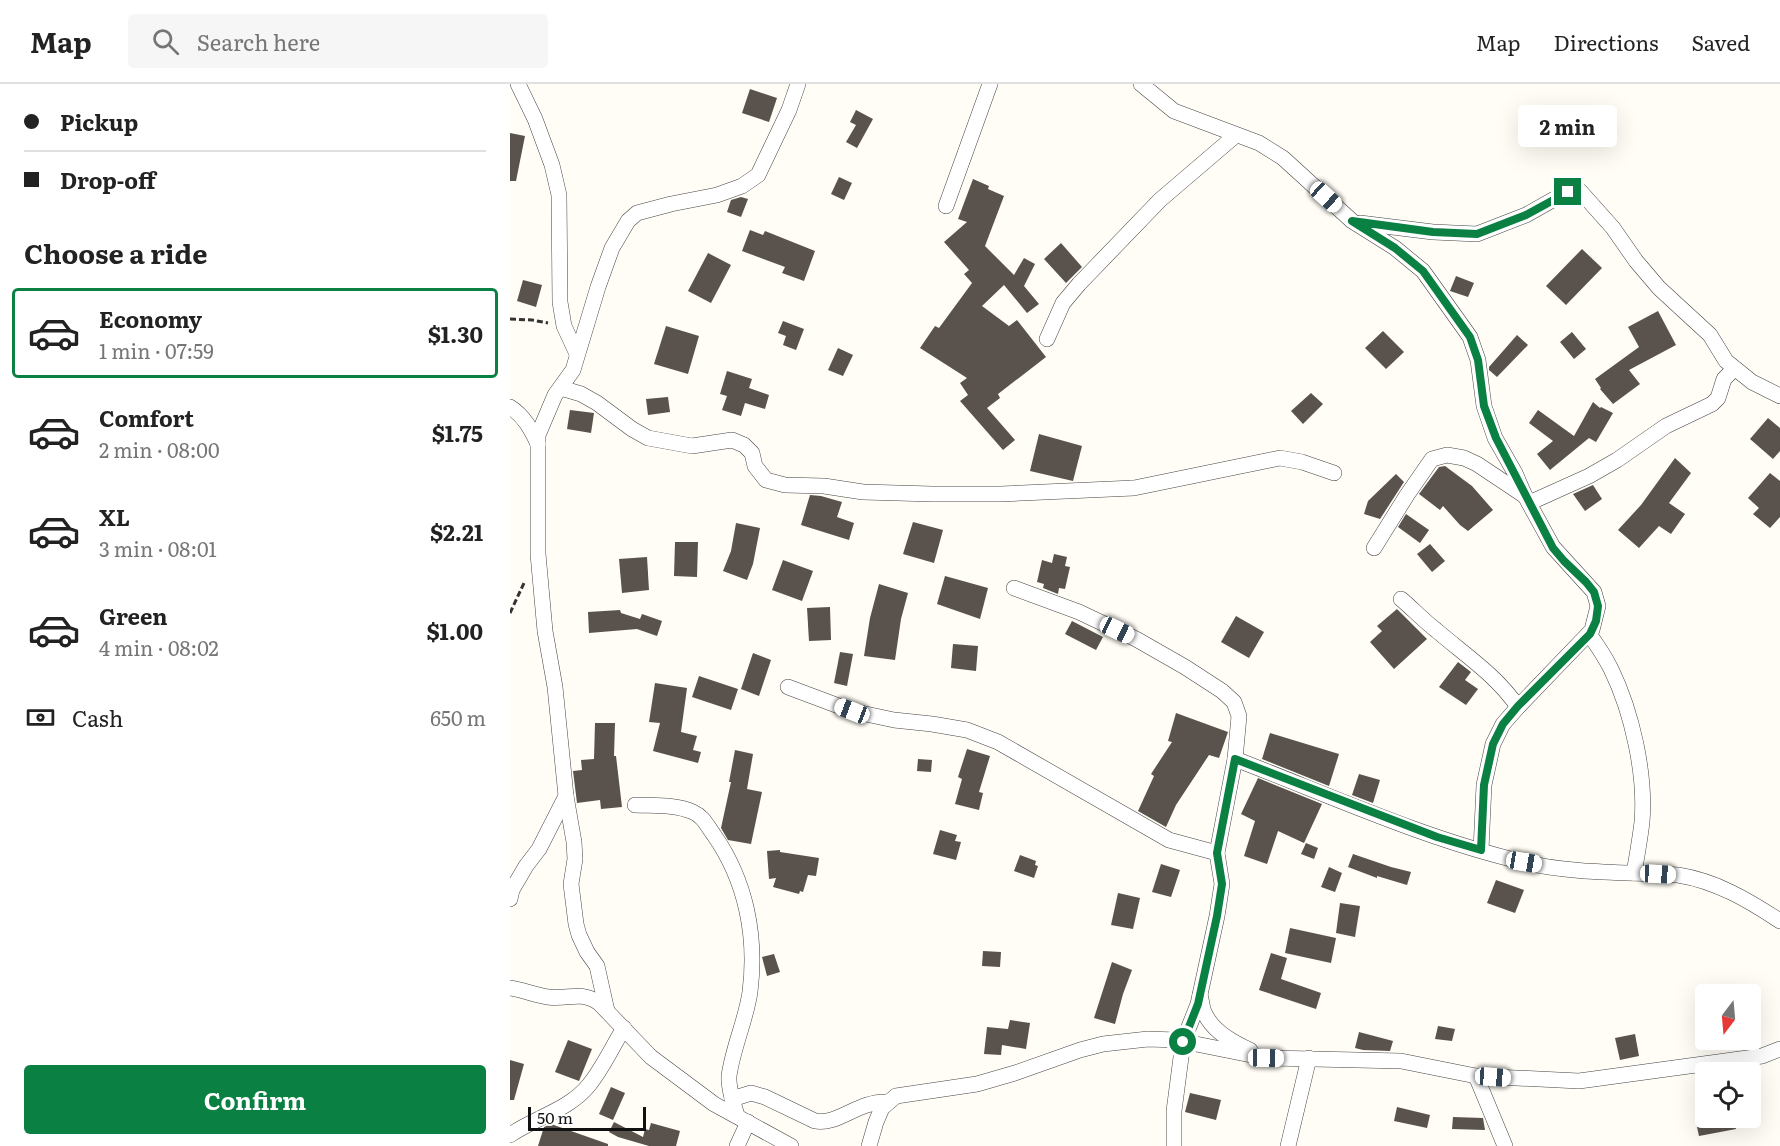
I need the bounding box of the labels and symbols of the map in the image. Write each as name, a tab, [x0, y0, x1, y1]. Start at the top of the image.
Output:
callout: 2 min	[1518, 105, 1618, 147]
car	[1307, 178, 1345, 216]
route end	[1554, 178, 1581, 205]
car	[1097, 614, 1137, 646]
car	[832, 696, 872, 726]
car	[1505, 850, 1543, 874]
car	[1640, 864, 1676, 884]
north arrow	[1695, 984, 1761, 1050]
route start	[1169, 1028, 1196, 1055]
car	[1248, 1049, 1284, 1067]
car	[1474, 1067, 1512, 1087]
scale bar	[528, 1104, 646, 1132]

